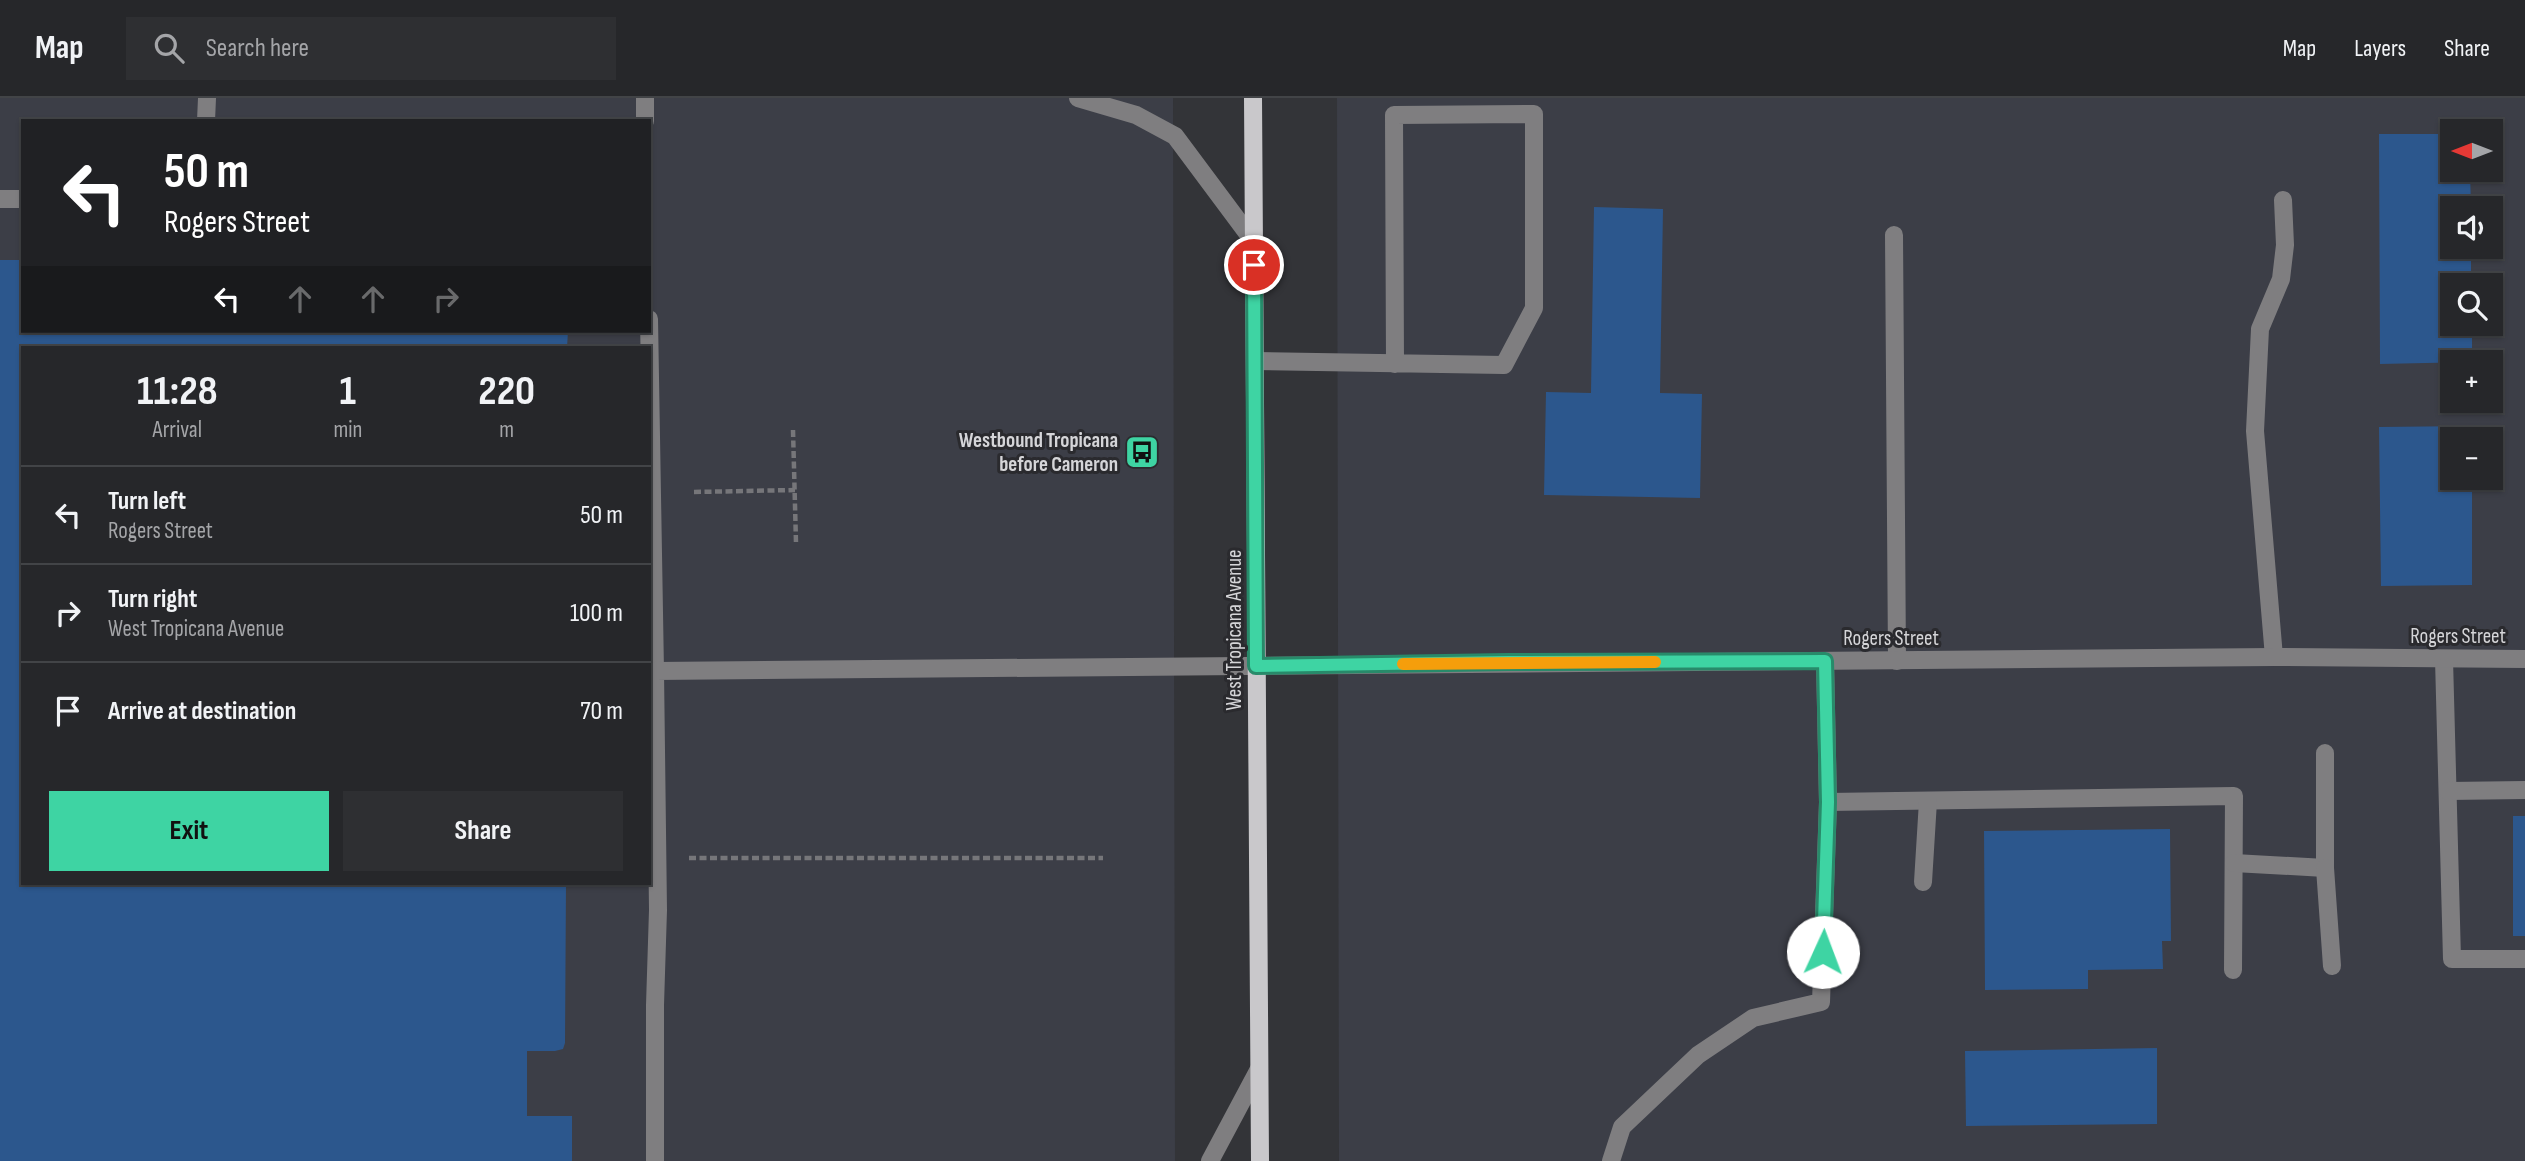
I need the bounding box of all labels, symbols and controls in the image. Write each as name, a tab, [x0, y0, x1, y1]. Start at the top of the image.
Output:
search box	[126, 17, 616, 80]
text: Map	[35, 28, 84, 68]
icon: search	[150, 29, 188, 67]
text: Search here	[206, 33, 309, 64]
text: Map	[2283, 34, 2316, 63]
text: Layers	[2354, 34, 2406, 63]
text: Share	[2444, 34, 2490, 63]
north arrow	[2440, 119, 2502, 182]
map controls	[2440, 119, 2503, 490]
text: 50 m	[164, 143, 249, 202]
icon: left	[49, 147, 140, 238]
button: sound	[2440, 196, 2503, 259]
text: Rogers Street	[164, 203, 310, 242]
pin	[1224, 235, 1284, 295]
icon: arrive	[1235, 246, 1273, 284]
button: search	[2440, 273, 2503, 336]
icon: left	[208, 280, 246, 318]
icon: ahead	[281, 280, 319, 318]
icon: ahead	[354, 280, 392, 318]
icon: right	[427, 280, 465, 318]
button: +	[2440, 350, 2503, 413]
text: 11:28	[137, 366, 217, 417]
text: 1	[340, 366, 356, 417]
text: 220	[478, 366, 535, 417]
text: Arrival	[152, 416, 202, 444]
text: min	[333, 416, 362, 444]
text: m	[499, 416, 514, 444]
button: −	[2440, 427, 2503, 490]
place label: Westbound Tropicana before Cameron	[959, 428, 1118, 477]
bus stop icon: Westbound Tropicana before Cameron	[1123, 433, 1161, 471]
text: Turn left	[108, 486, 186, 517]
icon: left	[49, 496, 87, 534]
text: 50 m	[580, 500, 623, 531]
text: Rogers Street	[108, 517, 213, 545]
street label: West Tropicana Avenue	[1222, 550, 1247, 711]
text: Turn right	[108, 584, 197, 615]
icon: right	[49, 594, 87, 632]
text: 100 m	[570, 598, 623, 629]
text: West Tropicana Avenue	[108, 615, 284, 643]
street label: Rogers Street	[2410, 624, 2506, 649]
street label: Rogers Street	[1843, 626, 1939, 651]
icon: arrive	[49, 692, 87, 730]
text: Arrive at destination	[108, 696, 296, 727]
text: 70 m	[580, 696, 623, 727]
button: Exit	[49, 791, 329, 871]
button: Share	[343, 791, 623, 871]
position arrow	[1786, 915, 1860, 989]

